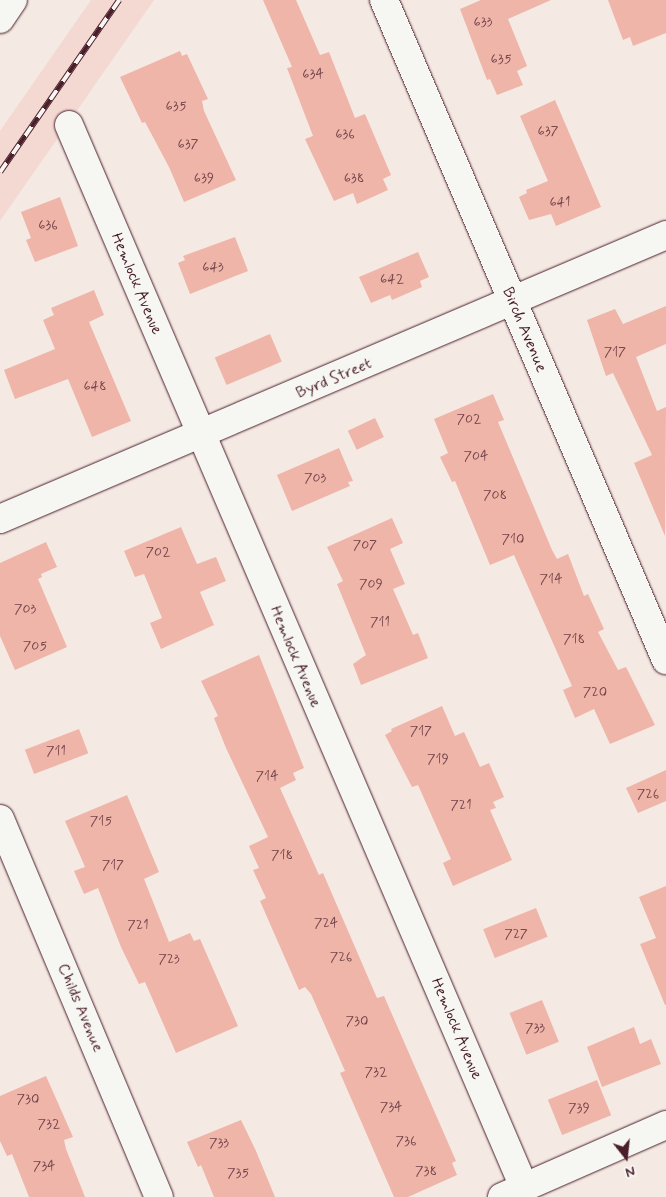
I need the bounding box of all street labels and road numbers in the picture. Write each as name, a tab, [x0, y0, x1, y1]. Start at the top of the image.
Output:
street label: Hemlock Avenue	[105, 228, 167, 340]
street label: Birch Avenue	[497, 285, 551, 375]
street label: Byrd Street	[292, 354, 376, 404]
street label: Hemlock Avenue	[264, 601, 326, 713]
street label: Childs Avenue	[53, 960, 107, 1056]
street label: Hemlock Avenue	[425, 973, 487, 1085]

